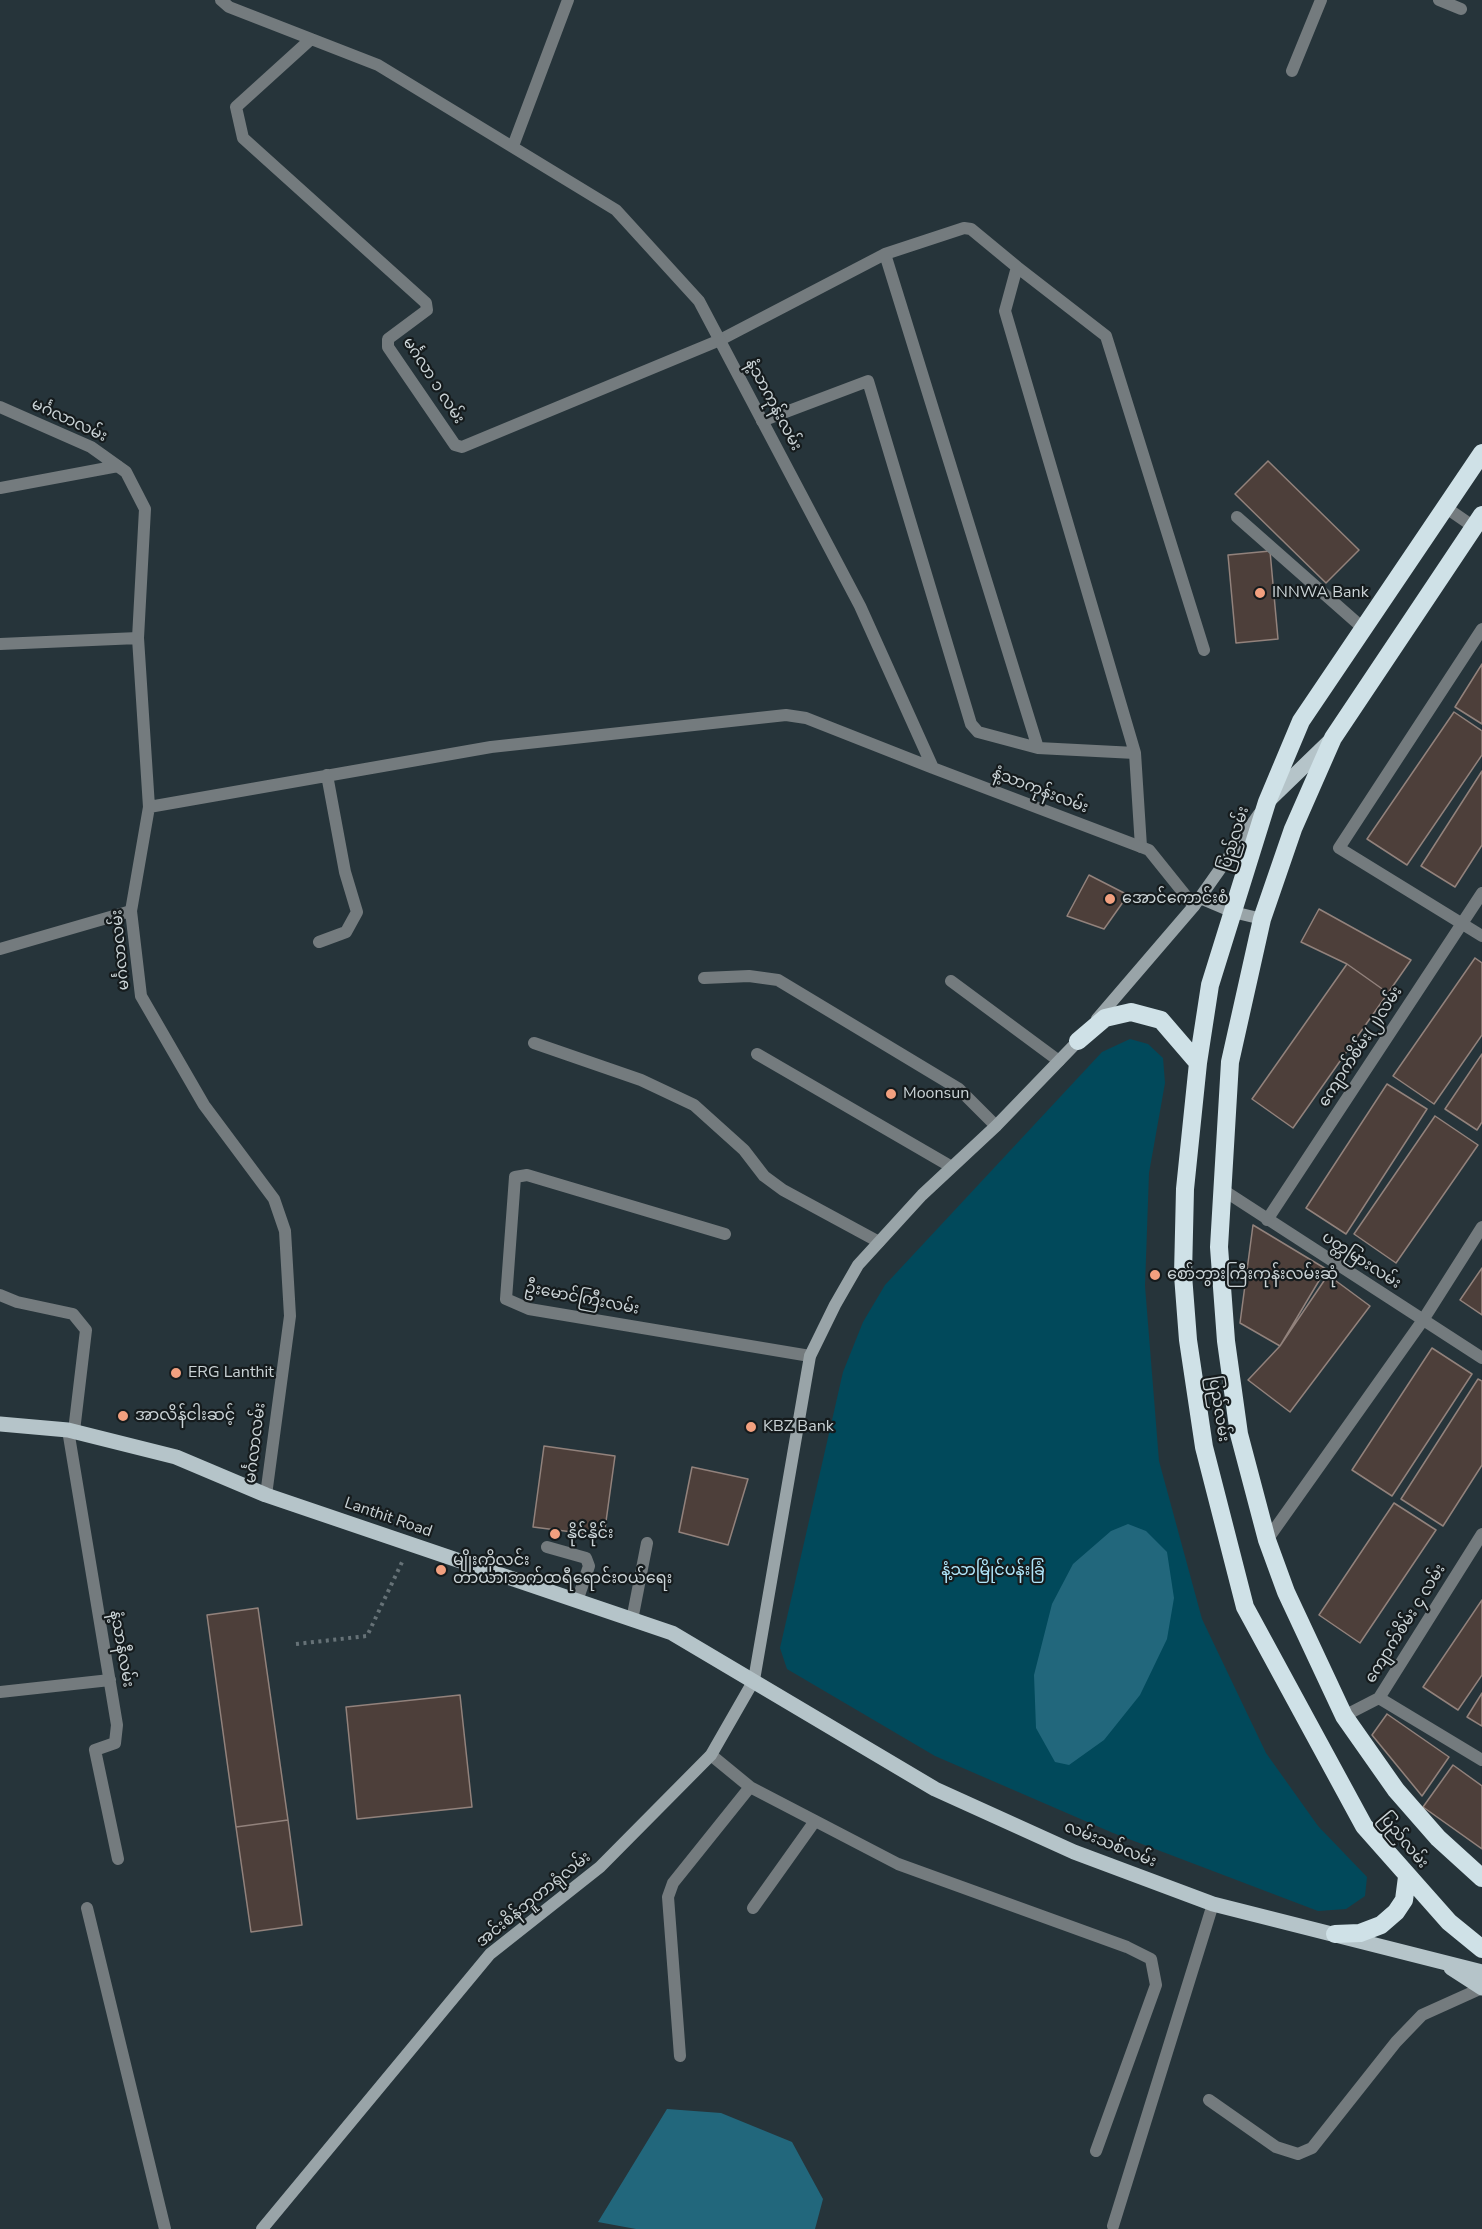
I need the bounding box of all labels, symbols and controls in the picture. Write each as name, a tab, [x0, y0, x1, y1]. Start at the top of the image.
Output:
street label: မင်္ဂလာ ၁ လမ်း	[398, 334, 468, 428]
street label: နံ့သာကုန်းလမ်း	[741, 356, 805, 454]
street label: မင်္ဂလာလမ်း	[28, 395, 110, 447]
place label: INNWA Bank	[1272, 583, 1369, 603]
marker: INNWA Bank	[1253, 586, 1267, 600]
street label: နံ့သာကုန်းလမ်း	[989, 764, 1091, 818]
street label: ပြည်လမ်း	[1216, 804, 1254, 874]
place label: အောင်ကောင်းစံ	[1122, 889, 1229, 909]
marker: အောင်ကောင်းစံ	[1103, 892, 1117, 906]
street label: မင်္ဂလာလမ်း	[108, 909, 134, 991]
street label: ကျောက်စိမ်း(၂)လမ်း	[1315, 983, 1407, 1111]
place label: Moonsun	[903, 1084, 969, 1104]
marker: Moonsun	[884, 1087, 898, 1101]
street label: ပတ္တမြားလမ်း	[1318, 1228, 1404, 1294]
place label: စော်ဘွားကြီးကုန်းလမ်းဆုံ	[1167, 1265, 1338, 1285]
marker: စော်ဘွားကြီးကုန်းလမ်းဆုံ	[1148, 1268, 1162, 1282]
street label: ဦးမောင်ကြီးလမ်း	[523, 1279, 641, 1319]
place label: ERG Lanthit	[188, 1363, 274, 1383]
marker: ERG Lanthit	[169, 1366, 183, 1380]
street label: ပြည်လမ်း	[1203, 1375, 1233, 1443]
street label: မင်္ဂလာလမ်း	[242, 1402, 270, 1484]
place label: အာလိန်ငါးဆင့်	[135, 1406, 235, 1426]
marker: အာလိန်ငါးဆင့်	[116, 1409, 130, 1423]
place label: KBZ Bank	[763, 1417, 834, 1437]
marker: KBZ Bank	[744, 1420, 758, 1434]
street label: Lanthit Road	[342, 1494, 434, 1542]
place label: နိုင်နိုင်း	[567, 1524, 613, 1544]
marker: နိုင်နိုင်း	[548, 1527, 562, 1541]
place label: မျိုးကိုလင်း တာယာ၊ဘက်ထရီရောင်းဝယ်ရေး	[453, 1551, 672, 1589]
park label: နံ့သာမြိုင်ပန်းခြံ	[941, 1561, 1045, 1581]
street label: ကျောက်စိမ်း ၄ လမ်း	[1362, 1561, 1450, 1687]
marker: မျိုးကိုလင်း တာယာ၊ဘက်ထရီရောင်းဝယ်ရေး	[434, 1563, 448, 1577]
street label: နံ့သာနီလမ်း	[105, 1609, 137, 1689]
street label: ပြည်လမ်း	[1374, 1809, 1432, 1873]
street label: လမ်းသစ်လမ်း	[1061, 1818, 1159, 1872]
street label: အင်းစိန်ဘူတာရုံလမ်း	[473, 1848, 595, 1952]

